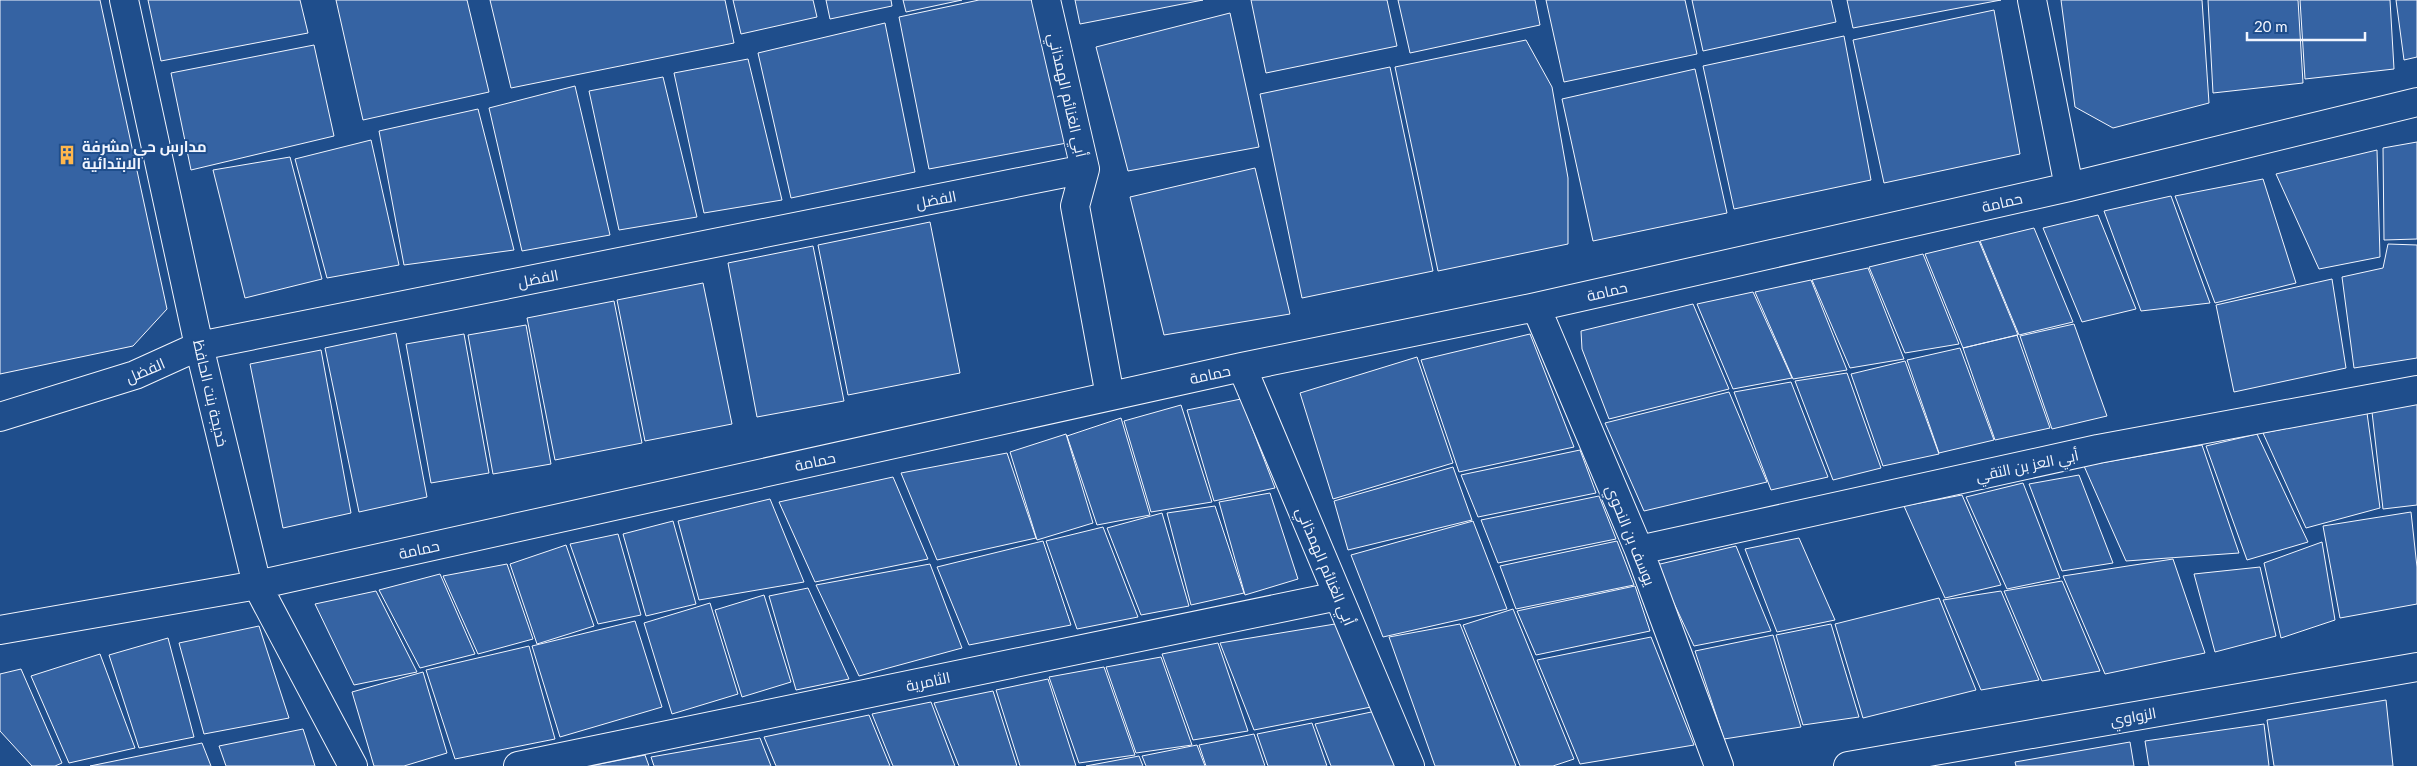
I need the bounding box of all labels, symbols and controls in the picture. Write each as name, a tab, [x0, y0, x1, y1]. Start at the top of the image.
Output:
scale bar	[2247, 10, 2364, 42]
text: 20 m	[2254, 17, 2288, 35]
street label: أبي الغنائم الهمذاني	[1041, 31, 1091, 160]
place label: مدارس حي مشرفة الابتدائية	[82, 137, 207, 172]
building icon: مدارس حي مشرفة الابتدائية	[56, 144, 78, 166]
street label: الفضل	[914, 186, 958, 214]
street label: حمامة	[1980, 189, 2024, 215]
street label: الفضل	[516, 265, 560, 293]
street label: حمامة	[1585, 278, 1629, 304]
street label: خديجة بنت الحافظ	[190, 338, 232, 448]
street label: الفضل	[123, 354, 168, 388]
street label: حمامة	[1188, 361, 1232, 387]
street label: أبي العز بن التقي	[1974, 445, 2081, 489]
street label: حمامة	[793, 448, 837, 474]
street label: يوسف بن النحوي	[1599, 482, 1659, 589]
street label: أبي الغنائم الهمذاني	[1289, 504, 1359, 629]
street label: حمامة	[397, 536, 441, 562]
street label: الثامرية	[904, 668, 952, 695]
street label: الزواوي	[2109, 703, 2158, 733]

